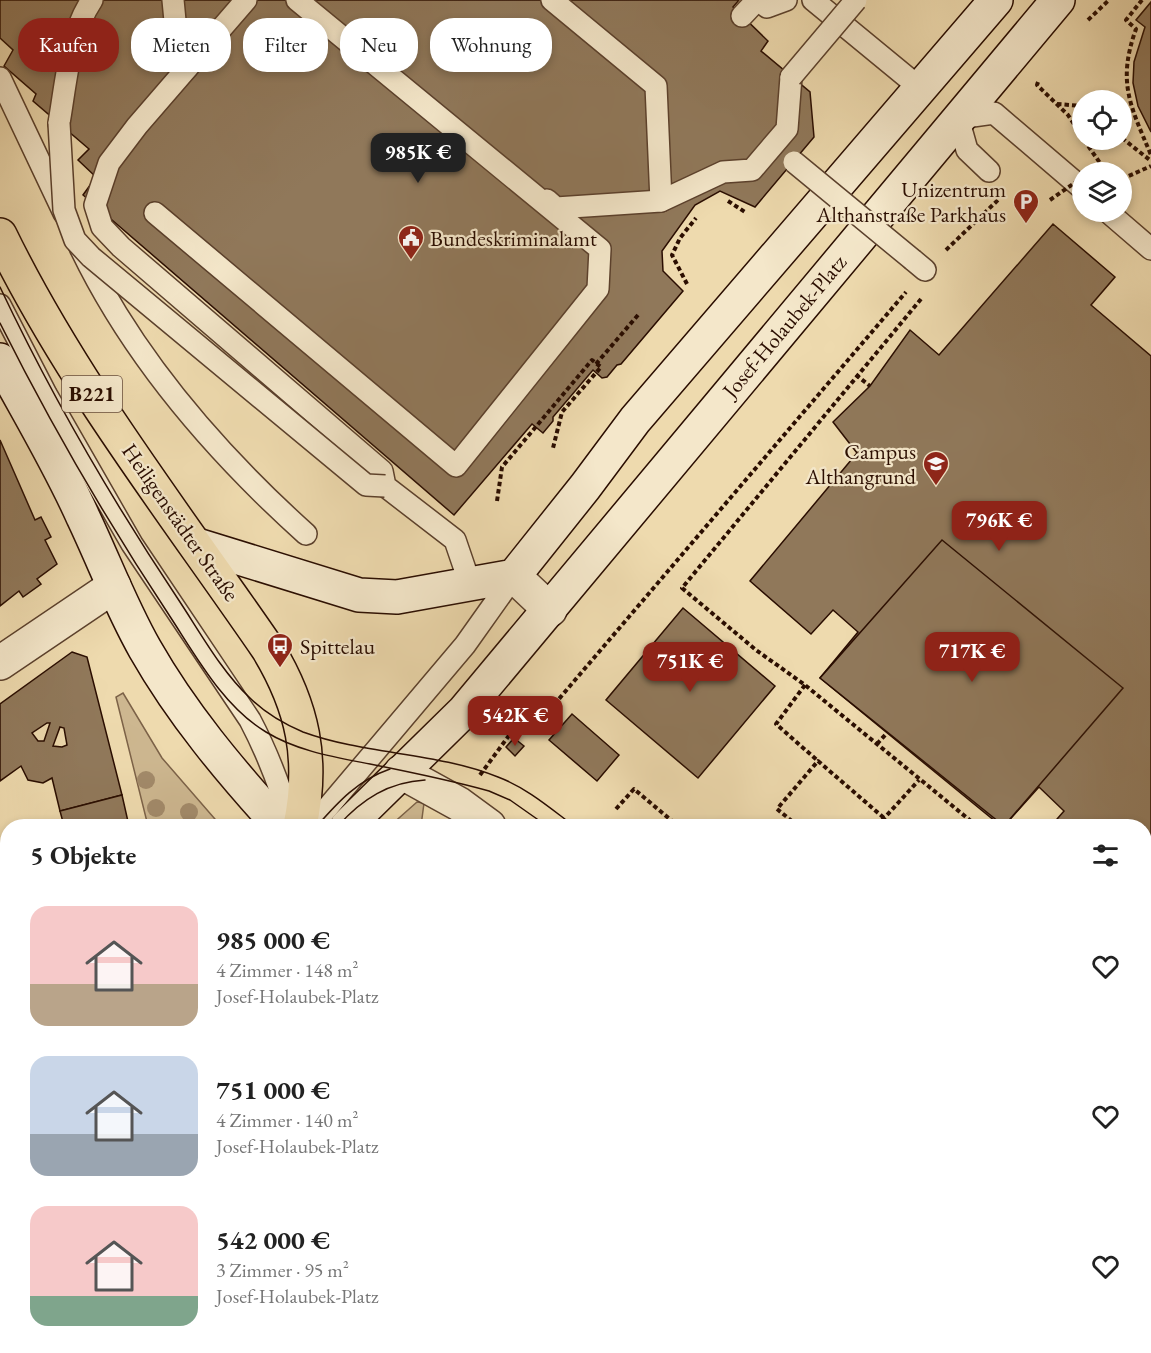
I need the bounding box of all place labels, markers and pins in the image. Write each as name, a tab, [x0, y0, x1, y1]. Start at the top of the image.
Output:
pin: 985K €	[369, 133, 467, 184]
place label: Unizentrum Althanstraße Parkhaus	[815, 175, 1006, 229]
parking icon: Unizentrum Althanstraße Parkhaus	[1011, 187, 1041, 225]
public building icon: Bundeskriminalamt	[396, 223, 426, 261]
place label: Bundeskriminalamt	[430, 224, 597, 253]
place label: Campus Althangrund	[805, 437, 917, 491]
school or university icon: Campus Althangrund	[921, 449, 951, 487]
pin: 796K €	[950, 501, 1048, 552]
bus stop icon: Spittelau	[265, 631, 295, 669]
place label: Spittelau	[300, 632, 375, 661]
pin: 717K €	[923, 632, 1021, 683]
pin: 751K €	[641, 642, 739, 693]
pin: 542K €	[466, 696, 564, 747]

